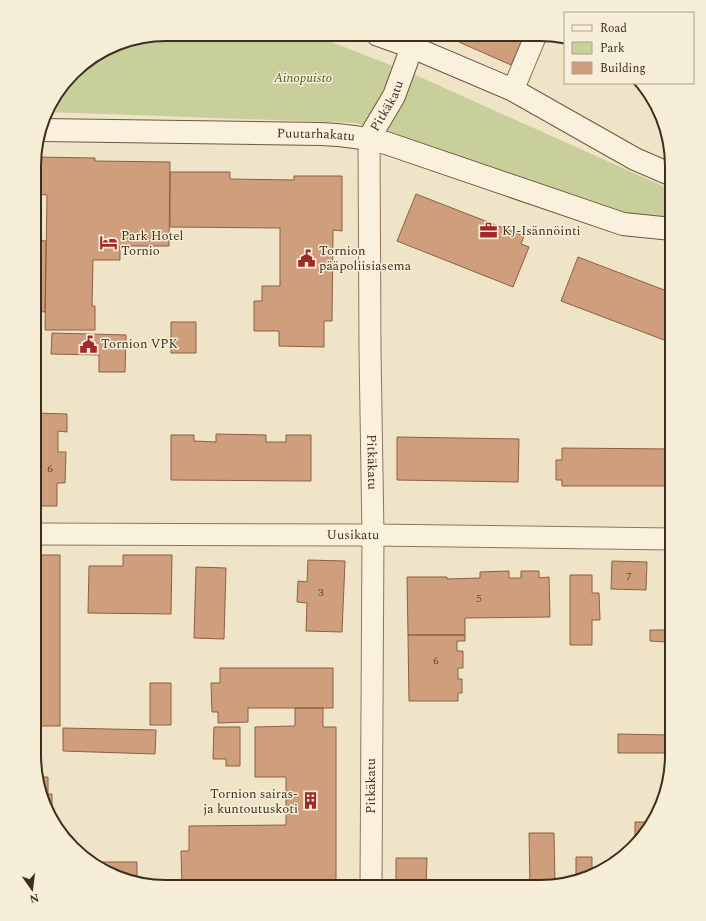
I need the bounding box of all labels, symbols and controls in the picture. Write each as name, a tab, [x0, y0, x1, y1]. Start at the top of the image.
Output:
legend	[564, 12, 694, 84]
text: Road	[600, 19, 627, 38]
text: Park	[600, 39, 625, 58]
text: Building	[600, 59, 646, 78]
park label: Ainopuisto	[273, 68, 332, 88]
street label: Pitkäkatu	[365, 78, 409, 135]
street label: Puutarhakatu	[277, 123, 356, 147]
office icon: KJ-Isännöinti	[479, 221, 499, 241]
place label: KJ-Isännöinti	[502, 221, 581, 241]
place label: Park Hotel Tornio	[121, 226, 184, 261]
hotel icon: Park Hotel Tornio	[98, 233, 118, 253]
place label: Tornion pääpoliisiasema	[319, 241, 412, 276]
public building icon: Tornion pääpoliisiasema	[296, 248, 316, 268]
public building icon: Tornion VPK	[78, 334, 98, 354]
place label: Tornion VPK	[101, 334, 179, 354]
street label: Pitkäkatu	[361, 434, 382, 490]
house number: 6	[47, 460, 53, 477]
street label: Uusikatu	[327, 525, 379, 545]
house number: 7	[626, 568, 632, 585]
house number: 3	[318, 584, 324, 601]
house number: 5	[476, 590, 482, 607]
house number: 6	[433, 652, 439, 669]
street label: Pitkäkatu	[361, 758, 381, 814]
place label: Tornion sairas- ja kuntoutuskoti	[203, 784, 298, 819]
building icon: Tornion sairas- ja kuntoutuskoti	[301, 791, 321, 811]
north arrow	[12, 869, 52, 909]
text: N	[28, 889, 41, 908]

